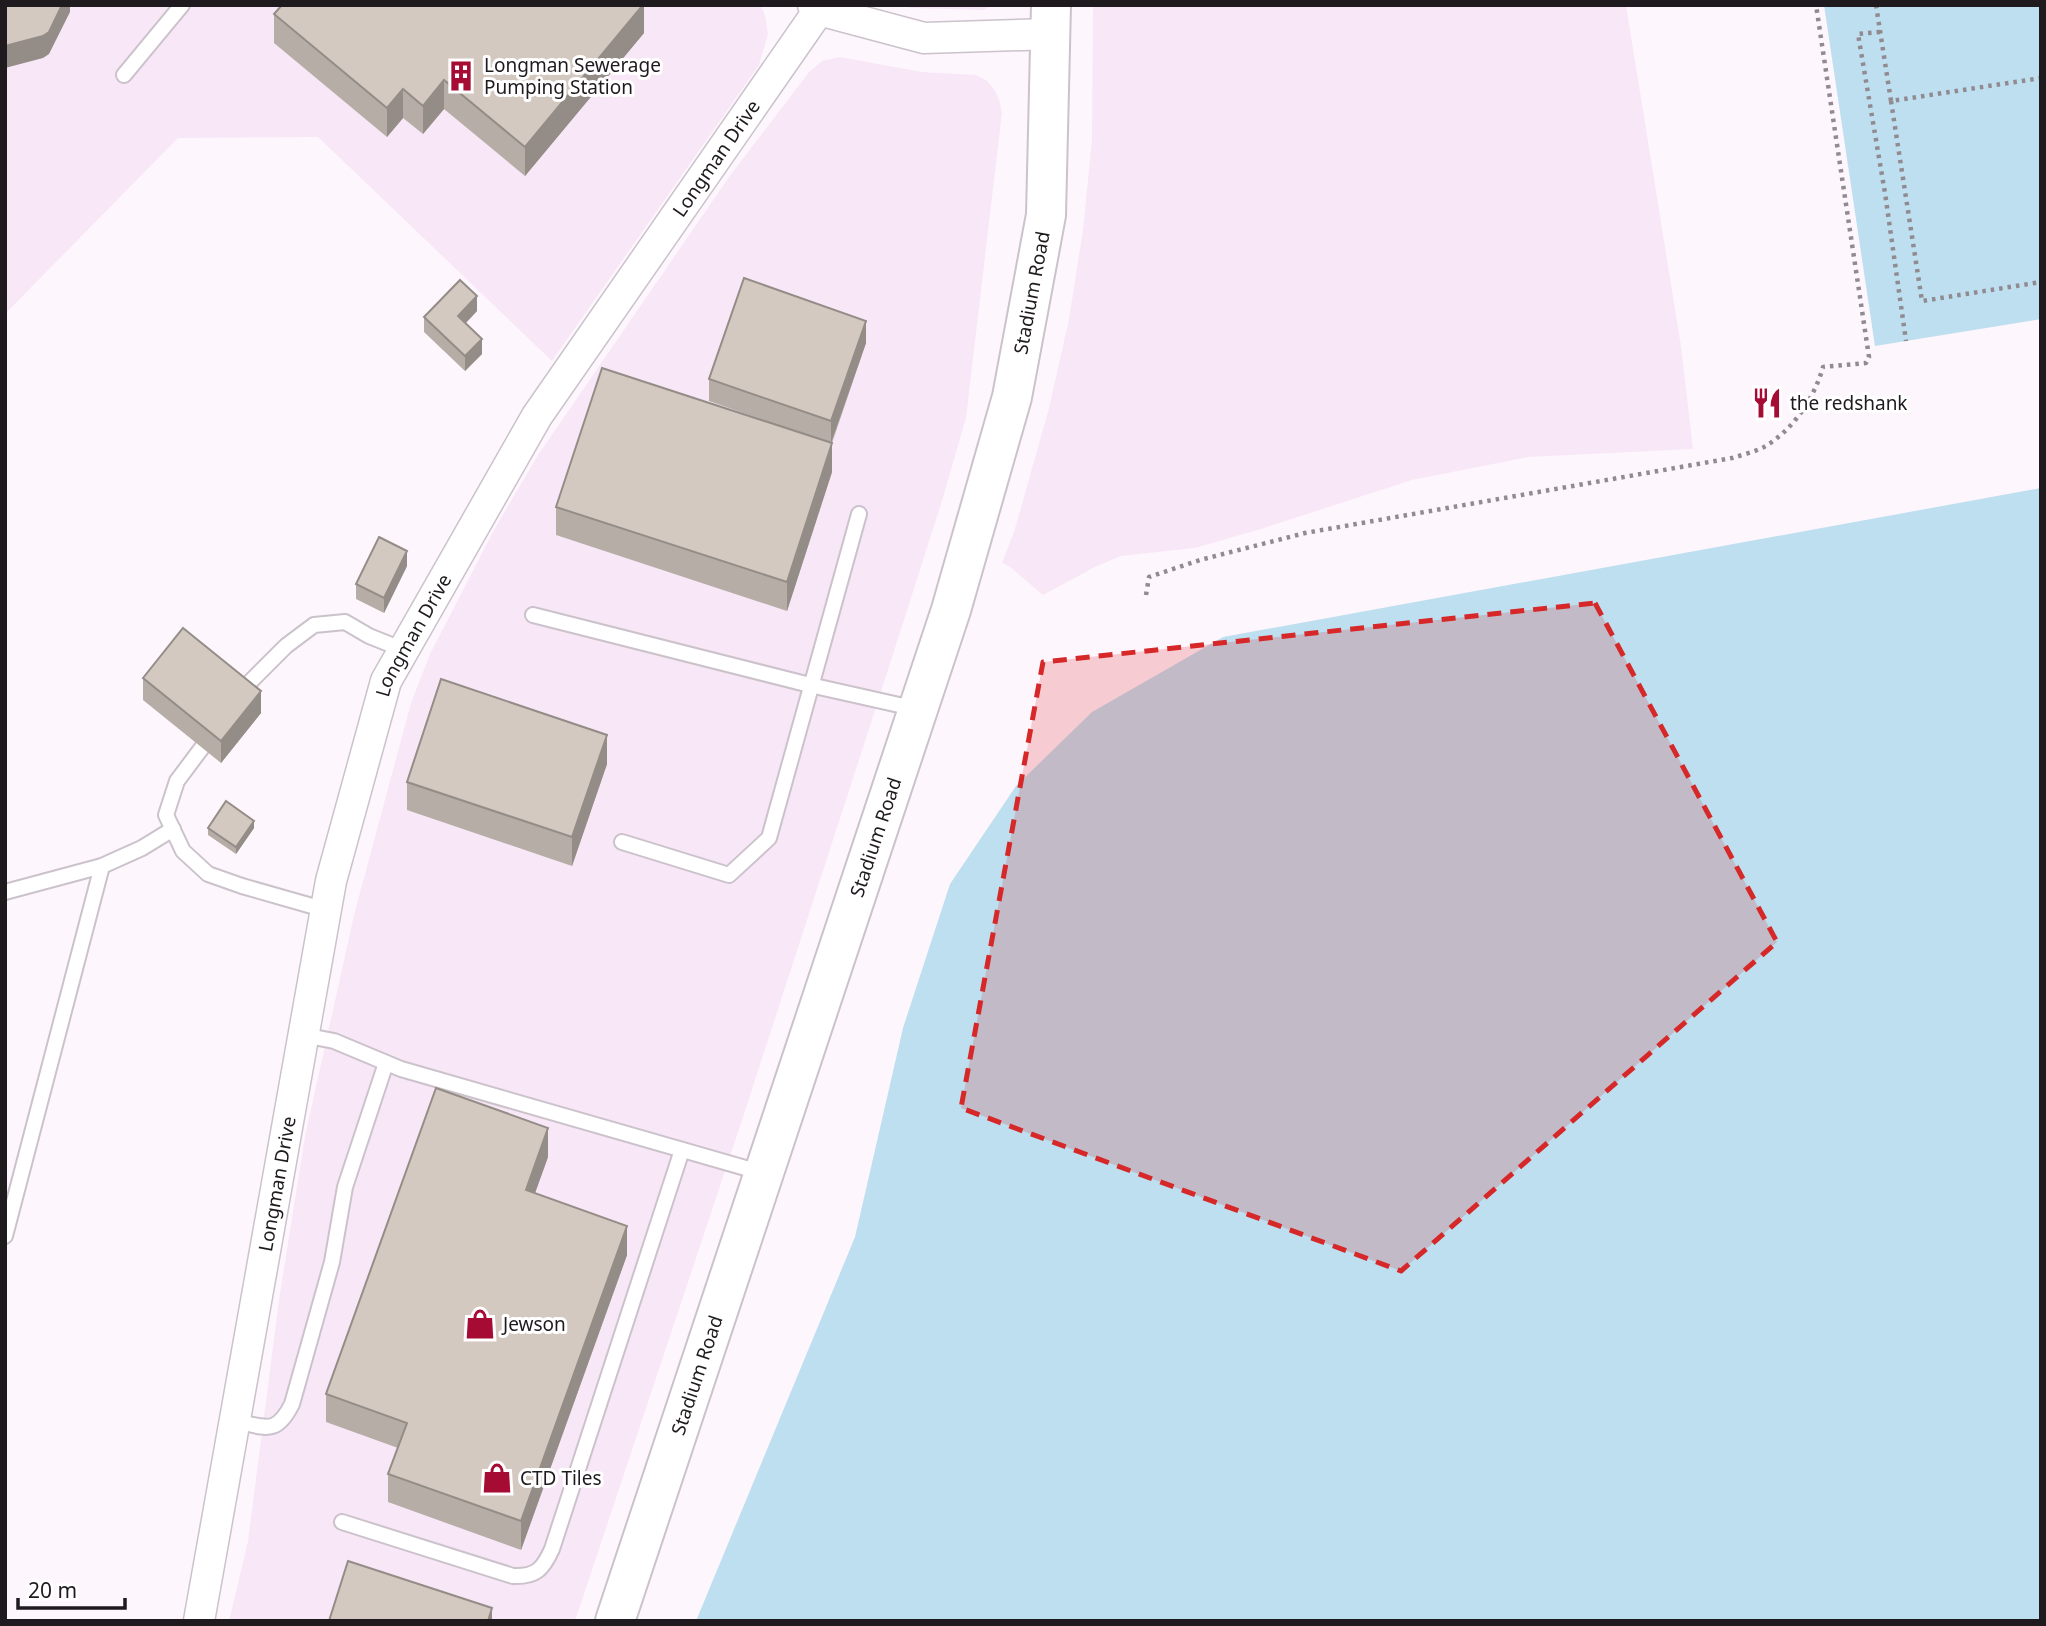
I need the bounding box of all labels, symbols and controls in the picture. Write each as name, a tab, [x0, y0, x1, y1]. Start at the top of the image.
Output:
place label: Longman Sewerage Pumping Station	[484, 52, 661, 100]
building icon: Longman Sewerage Pumping Station	[444, 59, 478, 93]
street label: Longman Drive	[666, 94, 766, 222]
street label: Stadium Road	[1007, 229, 1056, 356]
restaurant icon: the redshank	[1750, 386, 1784, 420]
place label: the redshank	[1790, 390, 1908, 416]
street label: Longman Drive	[369, 569, 457, 700]
street label: Stadium Road	[844, 774, 908, 900]
street label: Longman Drive	[252, 1114, 302, 1254]
shop icon: Jewson	[463, 1307, 497, 1341]
place label: Jewson	[501, 1311, 566, 1337]
street label: Stadium Road	[665, 1312, 729, 1438]
shop icon: CTD Tiles	[480, 1461, 514, 1495]
place label: CTD Tiles	[520, 1465, 602, 1491]
scale bar	[18, 1566, 124, 1610]
text: 20 m	[28, 1576, 77, 1604]

